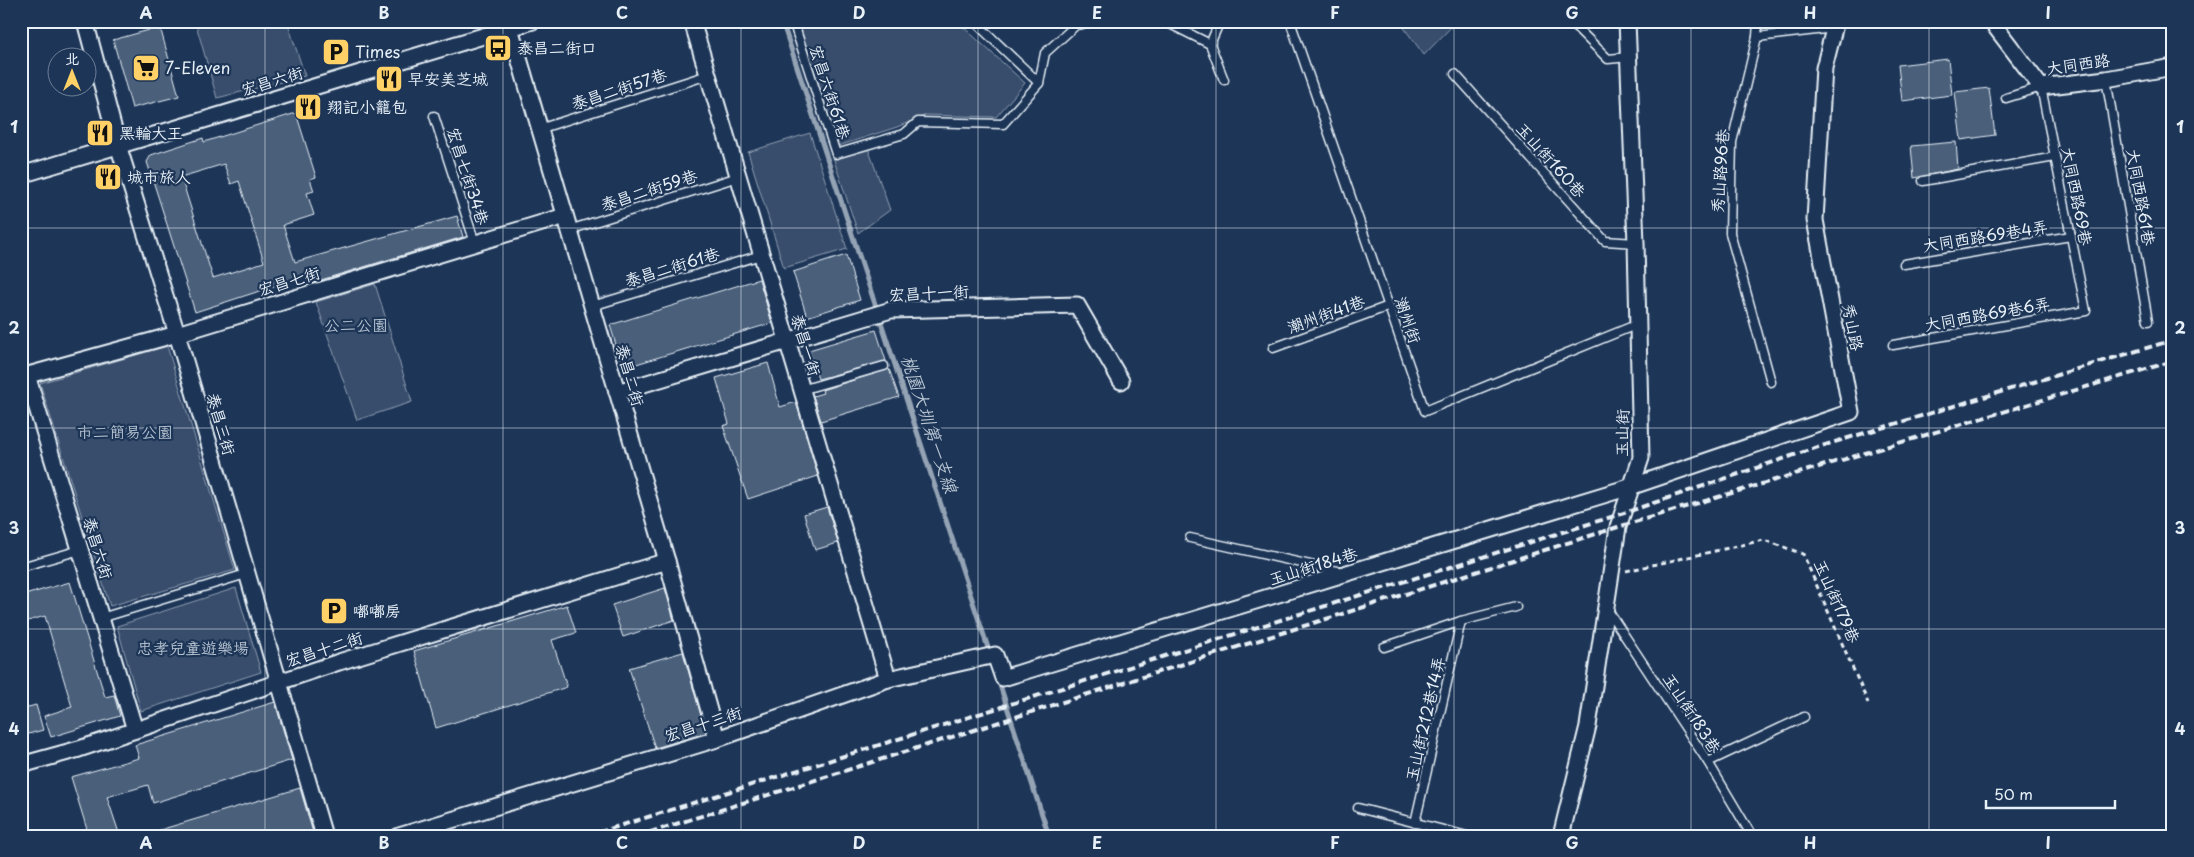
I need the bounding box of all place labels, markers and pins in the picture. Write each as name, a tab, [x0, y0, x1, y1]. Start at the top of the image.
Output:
bus stop icon: 泰昌二街口	[483, 33, 513, 63]
place label: 泰昌二街口	[517, 35, 597, 59]
parking icon: Times	[321, 37, 351, 67]
place label: Times	[355, 39, 400, 63]
supermarket icon: 7-Eleven	[131, 53, 161, 83]
place label: 7-Eleven	[165, 55, 230, 79]
restaurant icon: 早安美芝城	[374, 64, 404, 94]
place label: 早安美芝城	[408, 66, 488, 90]
restaurant icon: 翔記小籠包	[293, 92, 323, 122]
place label: 翔記小籠包	[327, 94, 407, 118]
restaurant icon: 黑輪大王	[85, 118, 115, 148]
place label: 黑輪大王	[119, 120, 183, 144]
restaurant icon: 城市旅人	[93, 162, 123, 192]
place label: 城市旅人	[127, 164, 191, 188]
parking icon: 嘟嘟房	[319, 596, 349, 626]
place label: 嘟嘟房	[353, 598, 401, 622]

